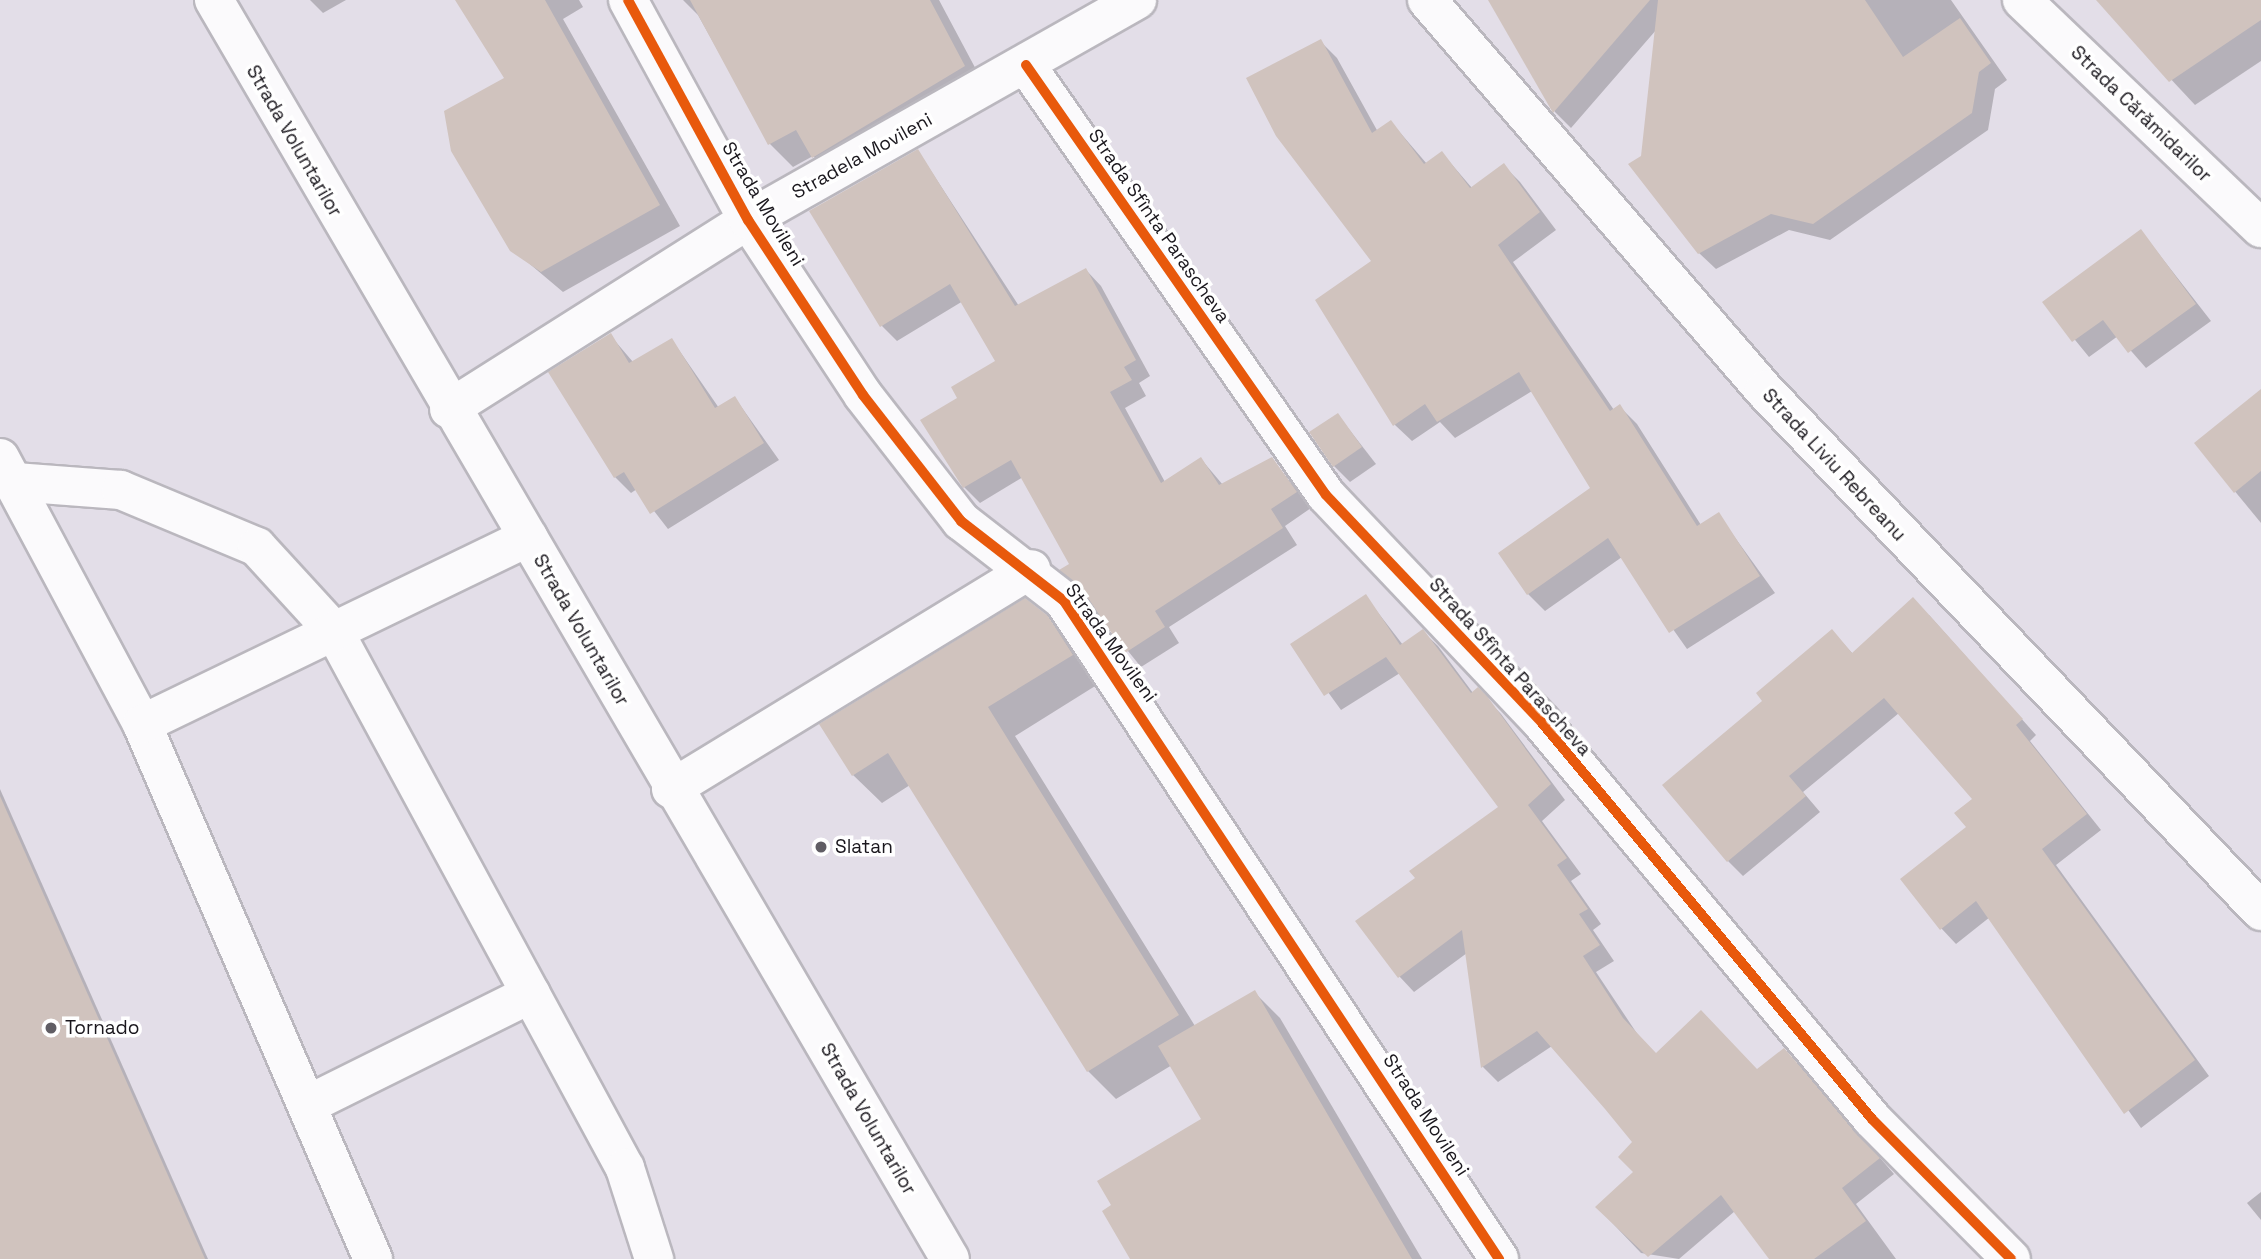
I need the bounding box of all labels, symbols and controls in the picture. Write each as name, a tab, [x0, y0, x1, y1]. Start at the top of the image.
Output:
street label: Strada Cărămidarilor	[2066, 41, 2216, 187]
street label: Strada Voluntarilor	[241, 61, 347, 221]
street label: Stradela Movileni	[788, 108, 936, 204]
street label: Strada Sfînta Parascheva	[1083, 125, 1235, 327]
street label: Strada Movileni	[717, 138, 809, 270]
street label: Strada Liviu Rebreanu	[1757, 384, 1911, 546]
street label: Strada Voluntarilor	[528, 550, 634, 710]
street label: Strada Sfînta Parascheva	[1424, 573, 1596, 761]
street label: Strada Movileni	[1060, 579, 1162, 707]
place label: Slatan	[835, 836, 893, 858]
marker: Slatan	[813, 839, 829, 855]
place label: Tornado	[65, 1017, 139, 1039]
marker: Tornado	[43, 1020, 59, 1036]
street label: Strada Voluntarilor	[815, 1039, 921, 1199]
street label: Strada Movileni	[1378, 1050, 1474, 1180]

